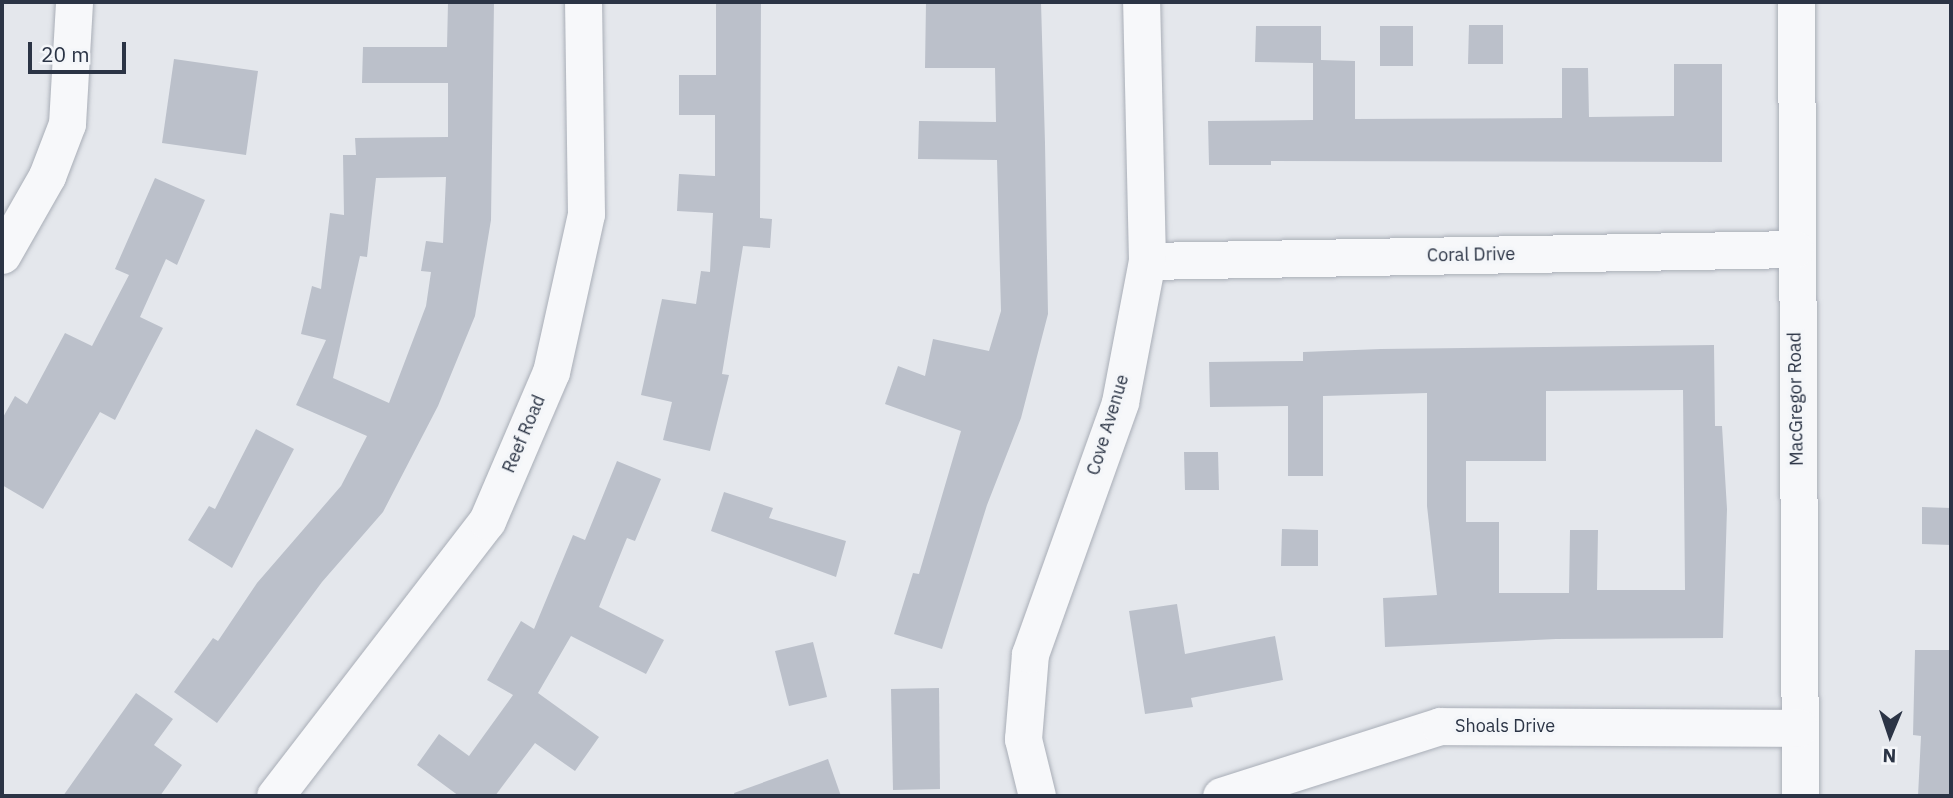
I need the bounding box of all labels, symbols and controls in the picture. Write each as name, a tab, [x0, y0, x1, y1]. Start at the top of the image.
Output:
scale bar	[32, 28, 130, 72]
text: 20 m	[41, 40, 90, 68]
street label: Coral Drive	[1427, 243, 1515, 267]
street label: MacGregor Road	[1784, 332, 1808, 466]
street label: Cove Avenue	[1082, 372, 1134, 478]
street label: Reef Road	[498, 392, 550, 476]
north arrow	[1855, 700, 1925, 770]
street label: Shoals Drive	[1455, 715, 1555, 737]
text: N	[1882, 744, 1897, 768]

